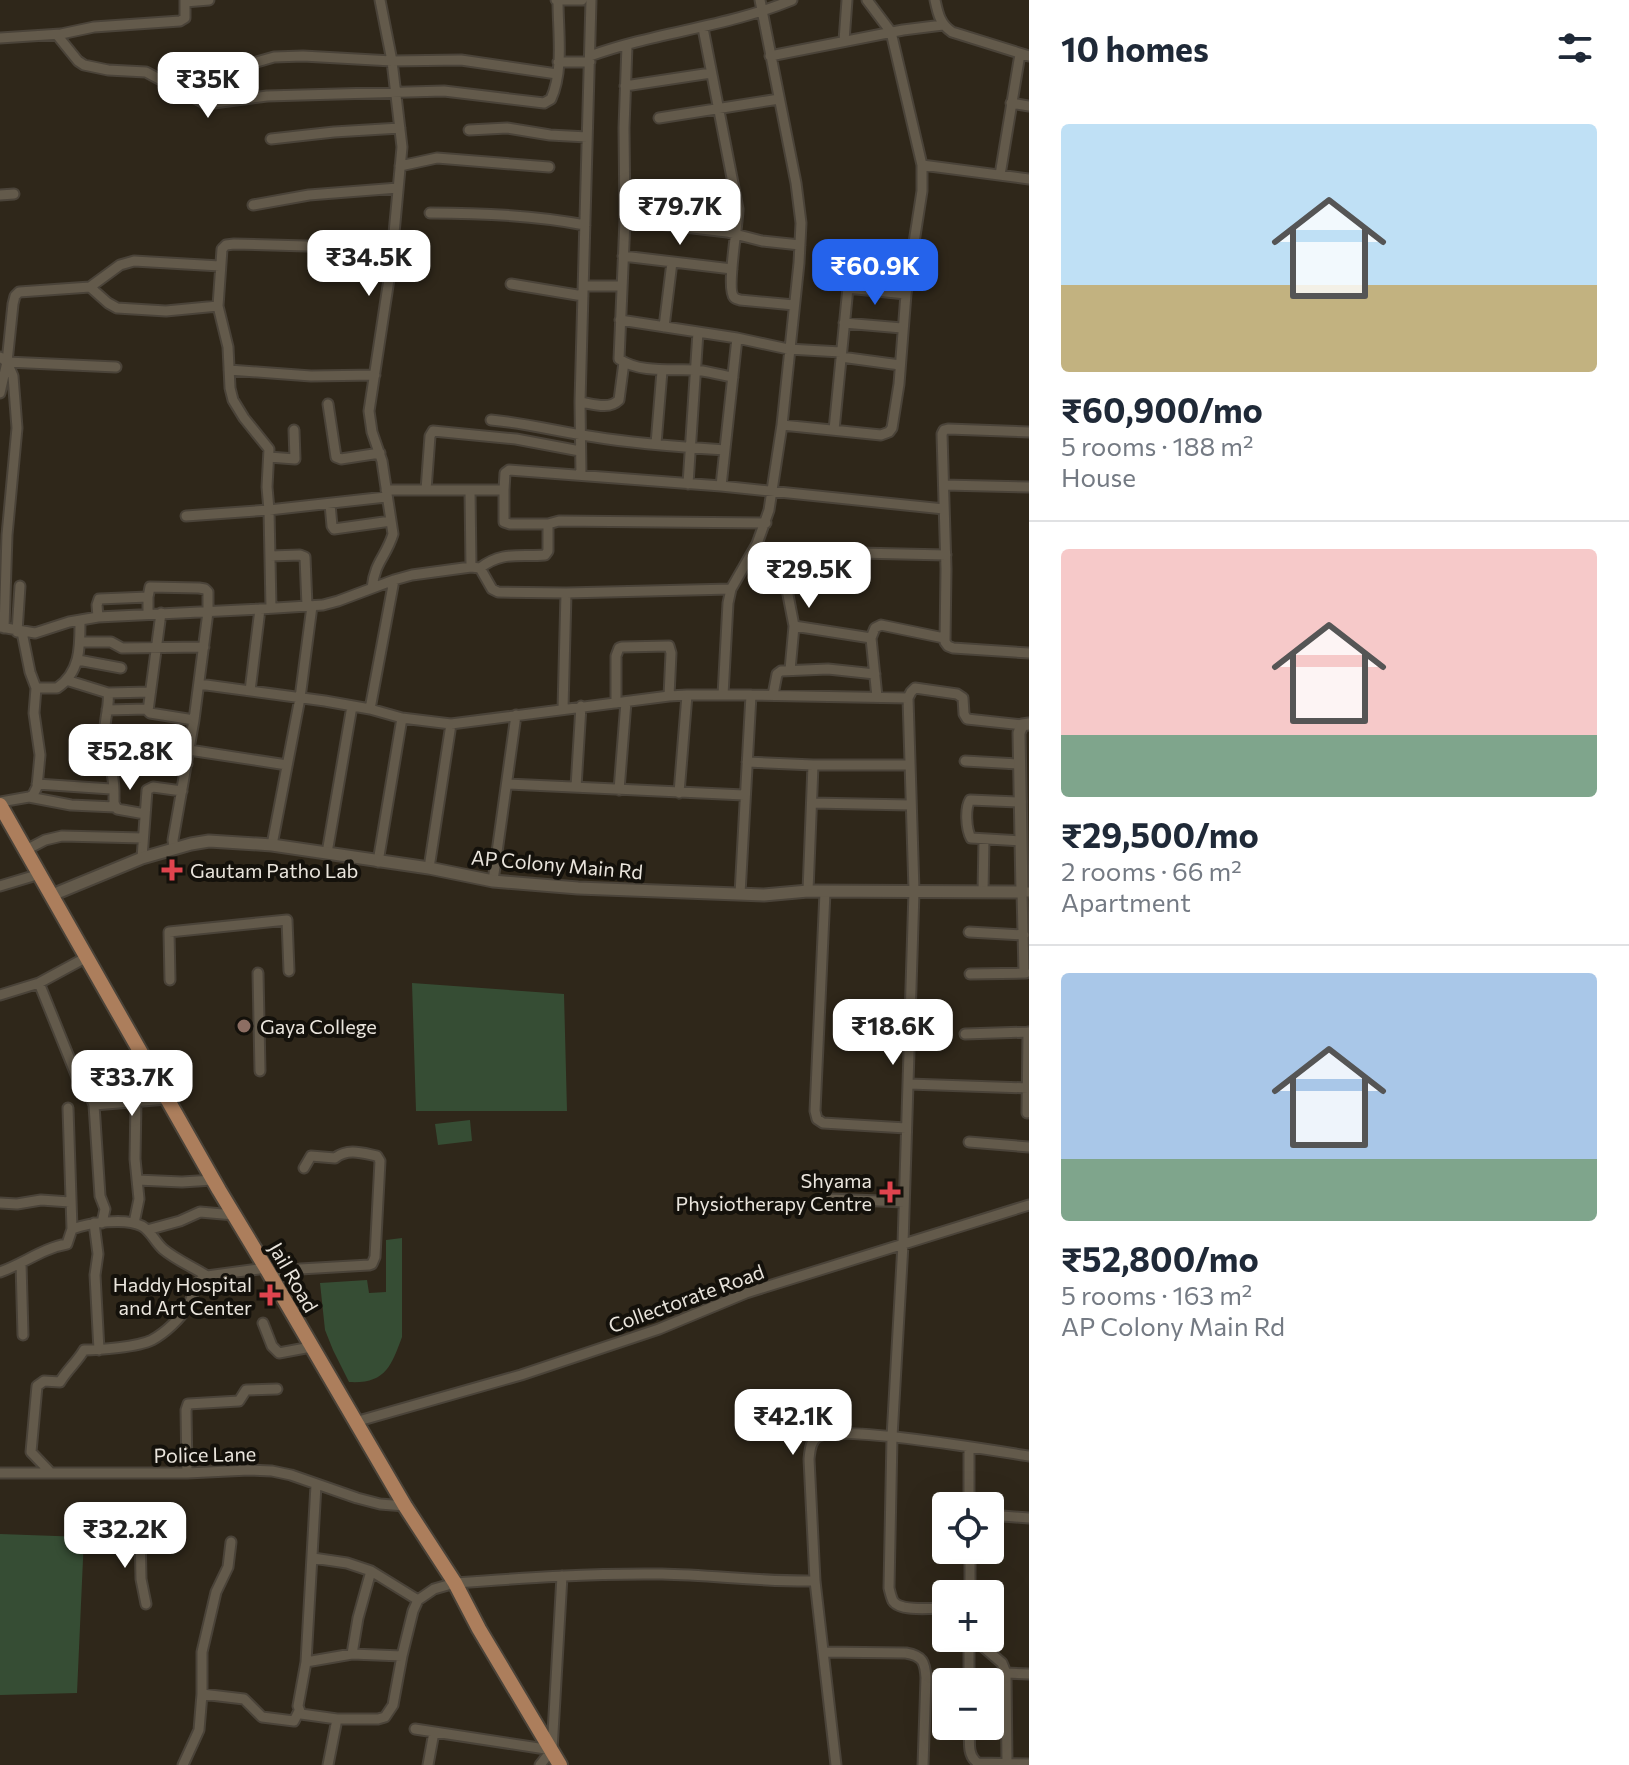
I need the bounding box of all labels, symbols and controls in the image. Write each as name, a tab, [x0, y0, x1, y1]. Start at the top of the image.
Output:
icon: filters	[1553, 26, 1597, 70]
text: 10 homes	[1061, 27, 1209, 69]
pin: ₹35K	[161, 52, 255, 120]
text: ₹35K	[176, 62, 240, 93]
icon: home	[1257, 176, 1401, 320]
pin: ₹79.7K	[615, 179, 745, 247]
text: ₹79.7K	[638, 189, 722, 220]
pin: ₹34.5K	[304, 230, 434, 298]
pin: ₹60.9K	[810, 239, 940, 307]
text: ₹34.5K	[325, 240, 413, 271]
text: ₹60.9K	[830, 249, 920, 280]
text: ₹60,900/mo	[1061, 388, 1263, 430]
text: 5 rooms · 188 m²	[1061, 430, 1253, 461]
text: House	[1061, 461, 1136, 492]
pin: ₹29.5K	[744, 542, 874, 610]
text: ₹29.5K	[766, 552, 852, 583]
icon: home	[1257, 601, 1401, 745]
pin: ₹52.8K	[65, 724, 195, 792]
text: ₹52.8K	[87, 734, 173, 765]
text: ₹29,500/mo	[1061, 813, 1259, 855]
street label: AP Colony Main Rd	[470, 845, 644, 883]
text: 2 rooms · 66 m²	[1061, 855, 1242, 886]
place label: Gautam Patho Lab	[190, 858, 358, 882]
marker: Gautam Patho Lab	[161, 859, 183, 881]
text: Apartment	[1061, 886, 1191, 917]
pin: ₹18.6K	[828, 999, 958, 1067]
text: ₹18.6K	[851, 1009, 935, 1040]
place label: Gaya College	[260, 1014, 377, 1038]
marker: Gaya College	[235, 1017, 253, 1035]
icon: home	[1257, 1025, 1401, 1169]
pin: ₹33.7K	[67, 1050, 197, 1118]
text: ₹33.7K	[90, 1060, 174, 1091]
place label: Shyama Physiotherapy Centre	[676, 1168, 872, 1215]
marker: Shyama Physiotherapy Centre	[879, 1181, 901, 1203]
text: ₹52,800/mo	[1061, 1237, 1259, 1279]
street label: Jail Road	[264, 1238, 324, 1316]
street label: Collectorate Road	[605, 1259, 767, 1337]
place label: Haddy Hospital and Art Center	[113, 1272, 252, 1319]
text: 5 rooms · 163 m²	[1061, 1279, 1252, 1310]
marker: Haddy Hospital and Art Center	[259, 1284, 281, 1306]
text: AP Colony Main Rd	[1061, 1310, 1285, 1341]
pin: ₹42.1K	[728, 1389, 858, 1457]
text: ₹42.1K	[753, 1399, 833, 1430]
street label: Police Lane	[154, 1441, 256, 1467]
map controls	[932, 1492, 1004, 1740]
button: locate	[932, 1492, 1004, 1564]
pin: ₹32.2K	[60, 1502, 190, 1570]
text: ₹32.2K	[82, 1512, 168, 1543]
button: +	[932, 1580, 1004, 1652]
button: −	[932, 1668, 1004, 1740]

